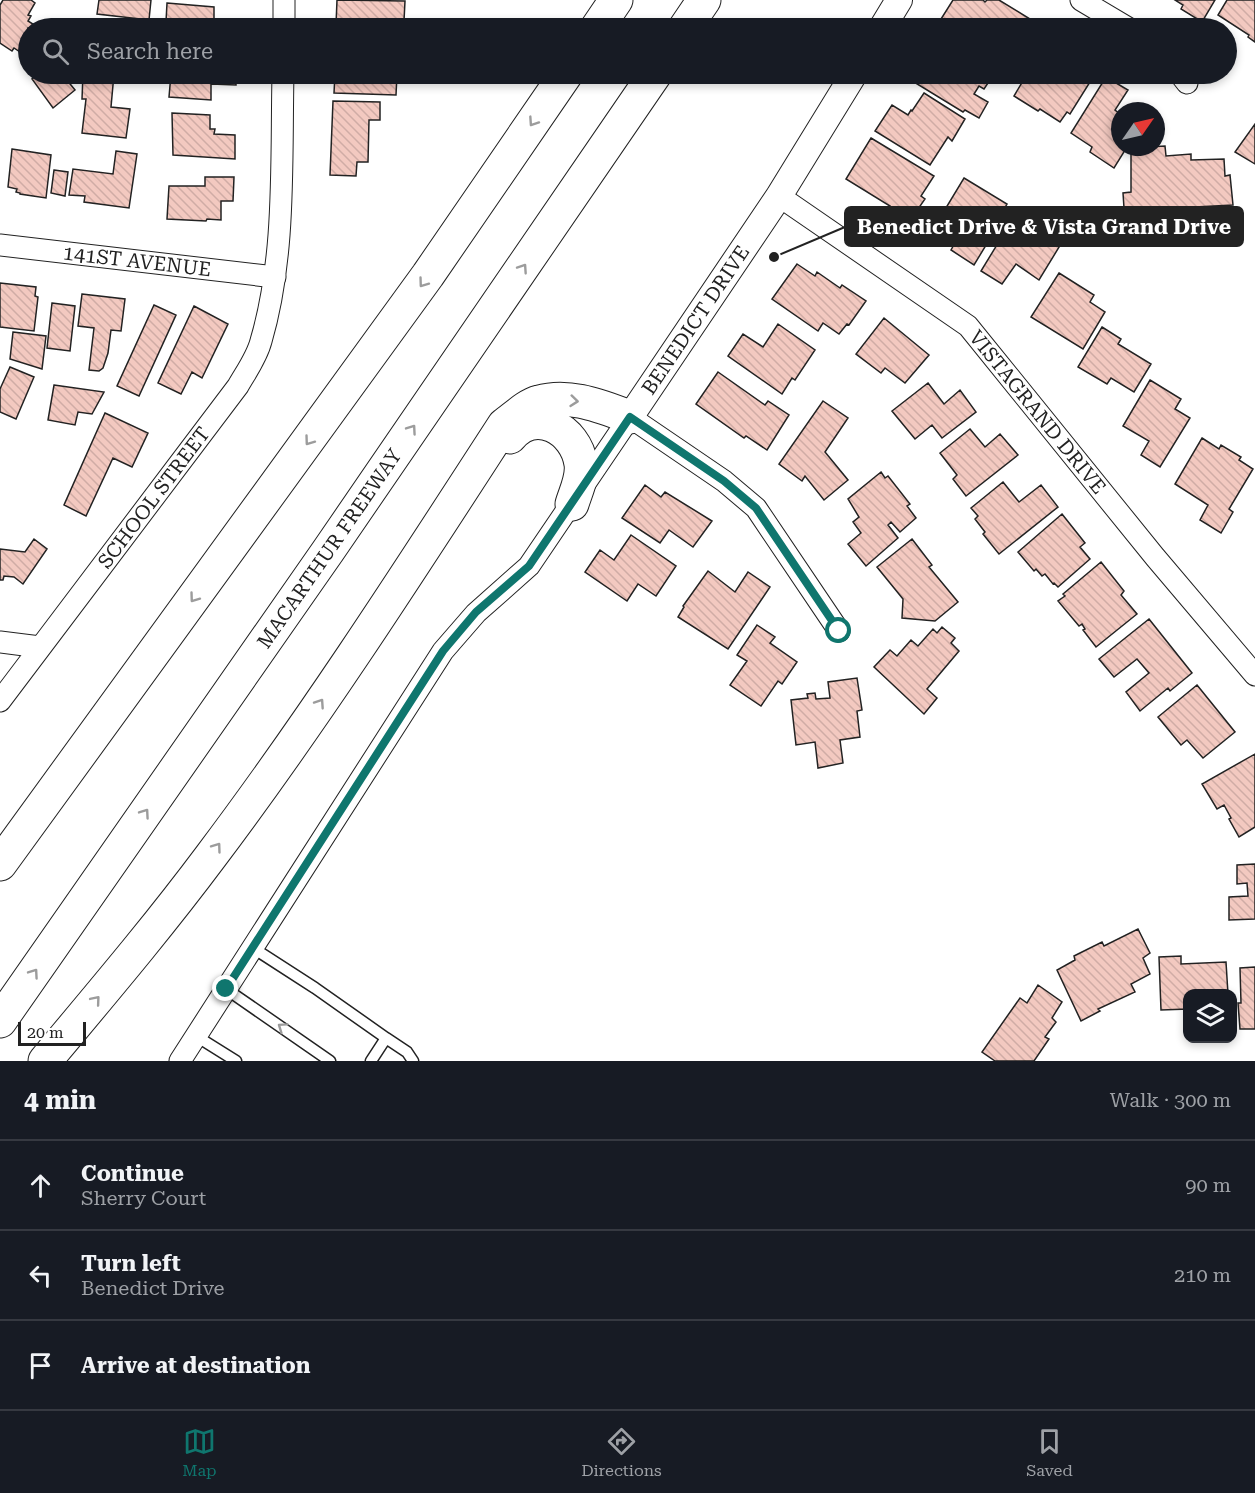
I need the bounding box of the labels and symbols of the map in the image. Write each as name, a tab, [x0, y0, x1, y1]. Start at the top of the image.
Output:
north arrow	[1111, 102, 1165, 156]
one-way arrow	[529, 115, 540, 126]
callout: Benedict Drive & Vista Grand Drive	[845, 207, 1243, 246]
text: Benedict Drive & Vista Grand Drive	[857, 215, 1231, 239]
street label: 141ST AVENUE	[62, 240, 212, 281]
street label: BENEDICT DRIVE	[637, 241, 754, 399]
one-way arrow	[516, 264, 527, 275]
one-way arrow	[419, 276, 430, 287]
street label: VISTAGRAND DRIVE	[964, 325, 1111, 499]
one-way arrow	[570, 394, 579, 407]
street label: SCHOOL STREET	[93, 422, 215, 573]
one-way arrow	[405, 425, 416, 436]
one-way arrow	[305, 434, 316, 445]
street label: MACARTHUR FREEWAY	[252, 444, 407, 653]
one-way arrow	[190, 592, 201, 603]
route start	[825, 617, 851, 643]
one-way arrow	[313, 698, 324, 709]
one-way arrow	[138, 809, 149, 820]
one-way arrow	[210, 843, 221, 854]
one-way arrow	[26, 969, 37, 980]
route end	[212, 975, 238, 1001]
one-way arrow	[89, 996, 100, 1007]
scale bar	[18, 1019, 86, 1046]
one-way arrow	[278, 1023, 289, 1034]

